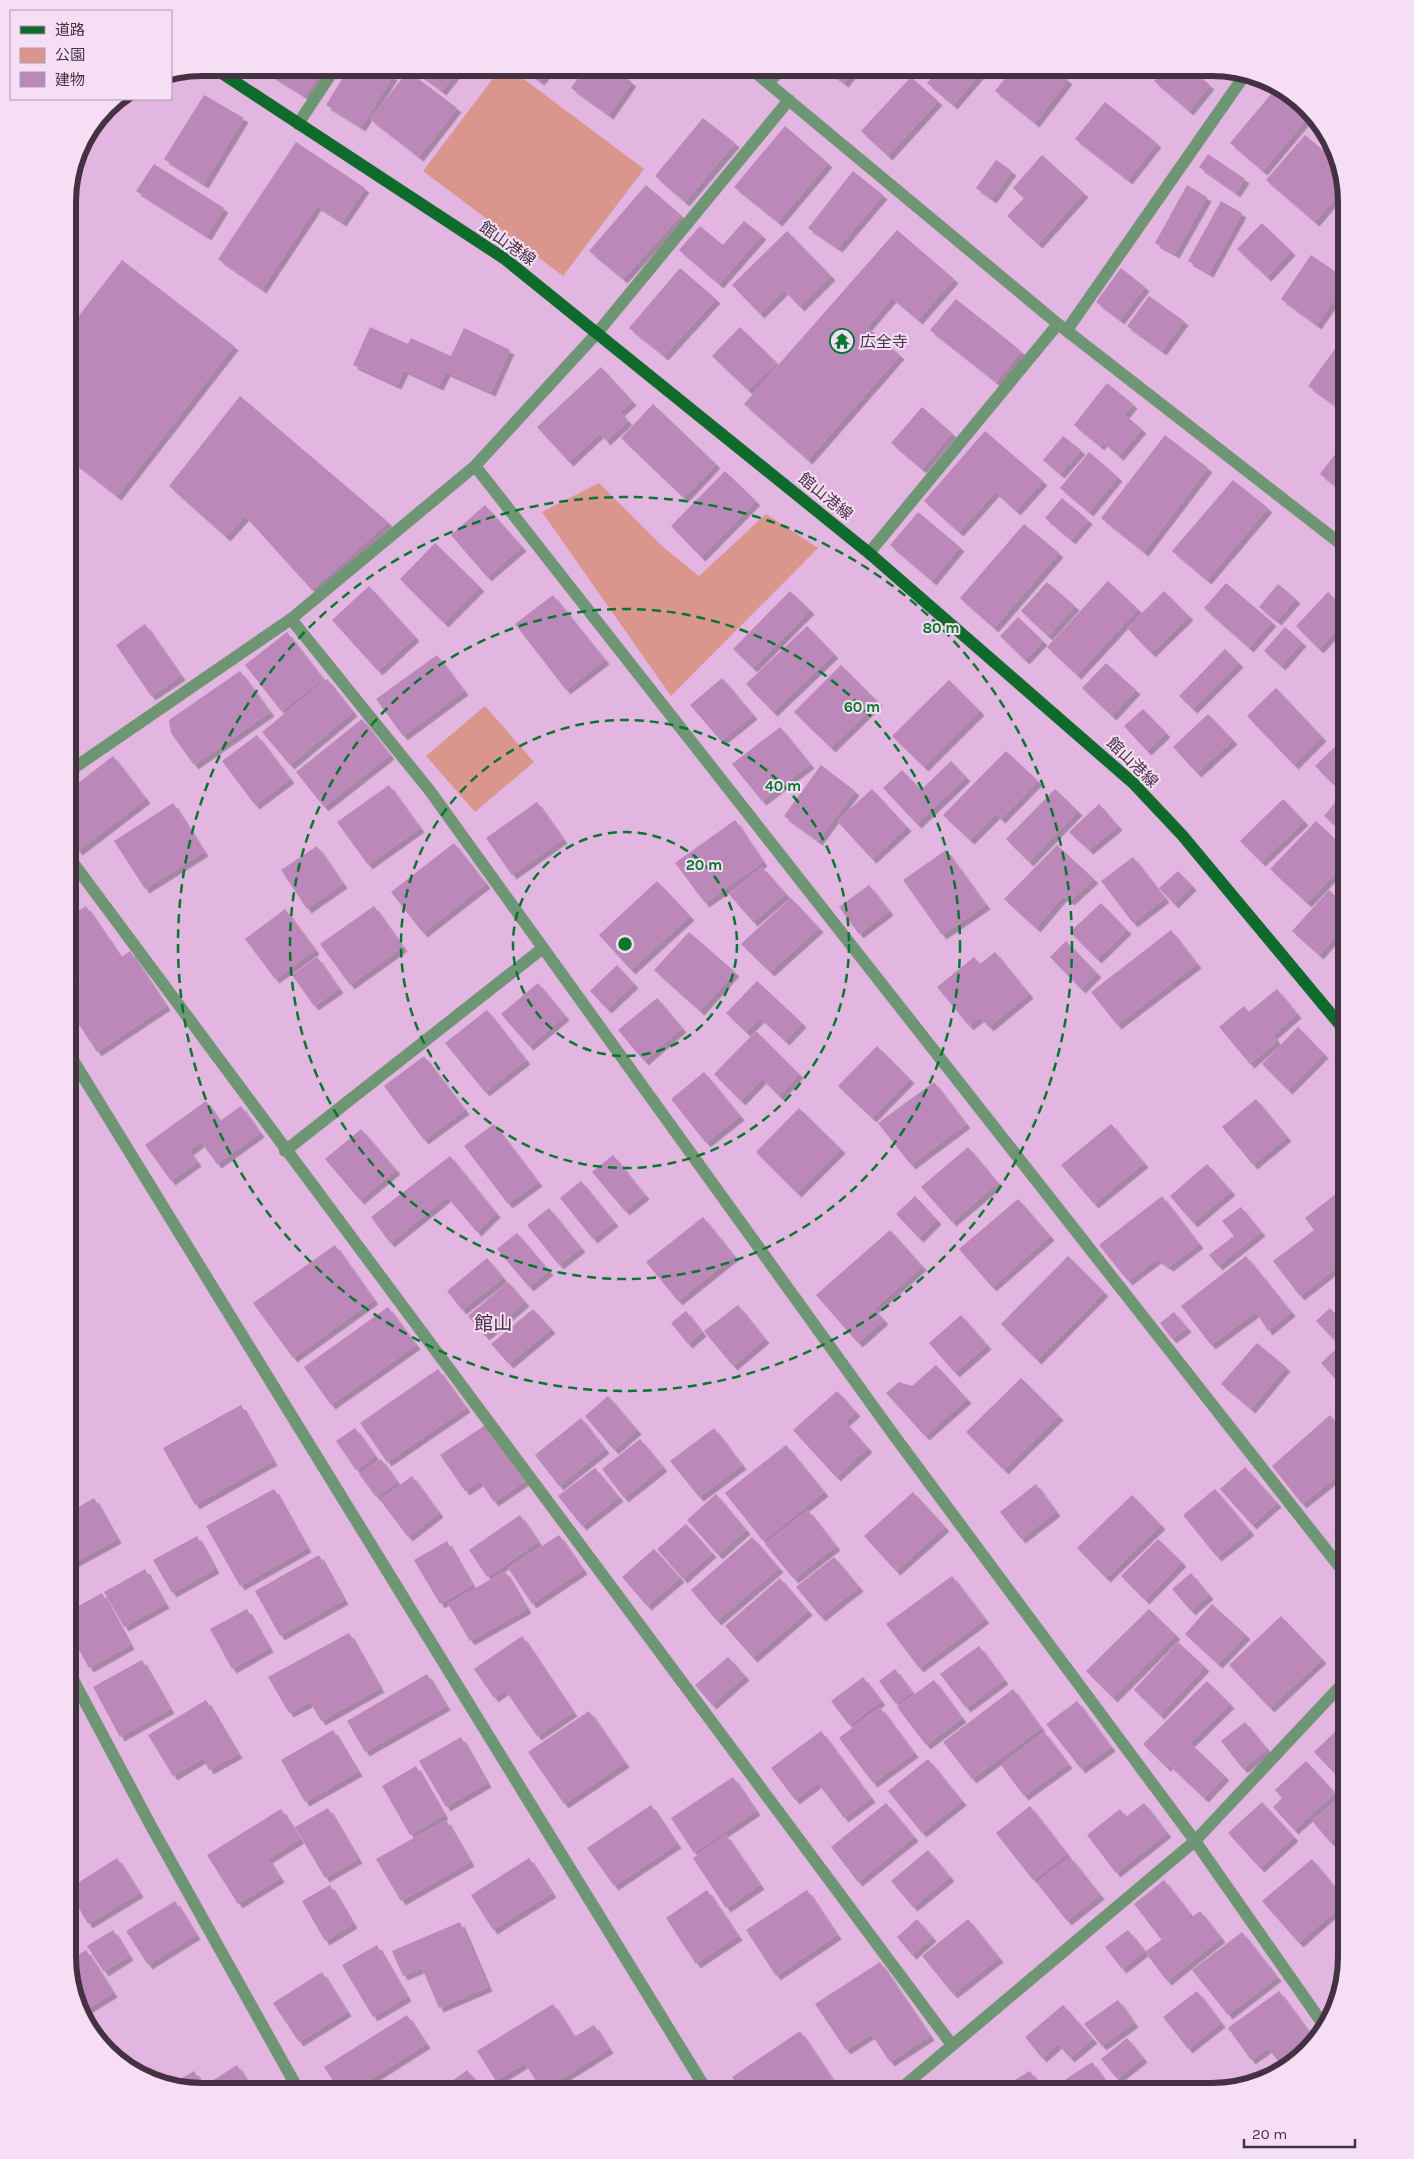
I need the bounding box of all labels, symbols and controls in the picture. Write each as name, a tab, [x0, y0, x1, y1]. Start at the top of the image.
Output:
legend	[10, 10, 172, 100]
text: 道路	[55, 21, 85, 39]
text: 公園	[55, 46, 85, 64]
text: 建物	[55, 71, 85, 89]
street label: 館山港線	[476, 217, 539, 270]
temple icon: 広全寺	[829, 328, 855, 354]
place label: 広全寺	[860, 332, 908, 351]
street label: 館山港線	[795, 469, 857, 524]
text: 80 m	[922, 619, 960, 637]
text: 60 m	[844, 698, 880, 716]
street label: 館山港線	[1103, 733, 1162, 791]
text: 40 m	[765, 777, 801, 795]
text: 20 m	[686, 856, 722, 874]
centre of rings	[616, 935, 634, 953]
district label: 館山	[474, 1313, 512, 1335]
scale bar	[1244, 2116, 1355, 2148]
text: 20 m	[1252, 2125, 1287, 2143]

